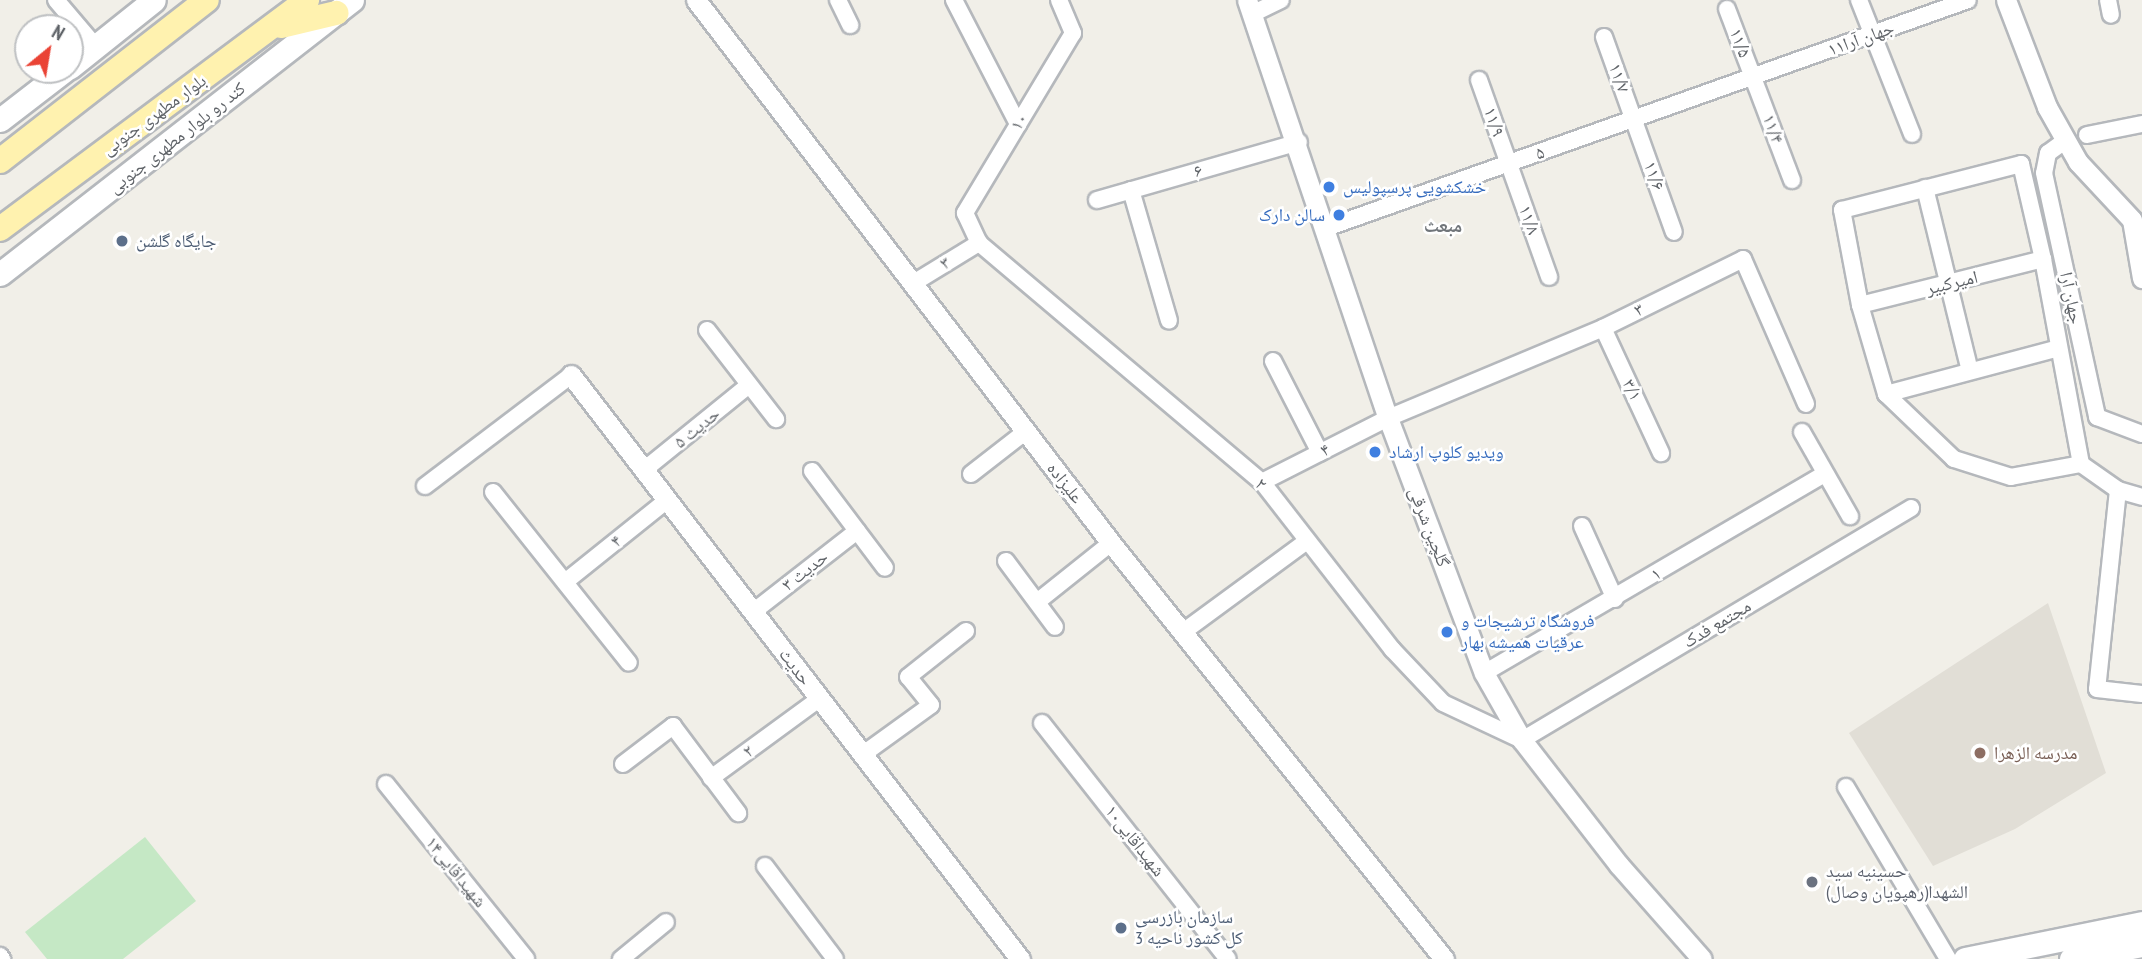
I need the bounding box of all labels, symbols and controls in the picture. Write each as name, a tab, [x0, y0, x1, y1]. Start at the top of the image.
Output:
north arrow	[14, 14, 84, 84]
street label: جهان آرا۱۱	[1825, 17, 1897, 61]
text: N	[48, 20, 69, 46]
street label: ۱۱/۵	[1725, 25, 1755, 61]
street label: ۱۱/۷	[1604, 60, 1634, 96]
street label: بلوار مطهری جنوبی	[98, 70, 210, 160]
street label: کند رو بلوار مطهری جنوبی	[104, 78, 250, 198]
street label: ۱۱/۹	[1479, 105, 1509, 139]
street label: ۱۰	[1006, 110, 1032, 134]
street label: ۱۱/۴	[1758, 111, 1788, 147]
street label: ۵	[1533, 141, 1547, 165]
street label: ۱۱/۶	[1639, 158, 1669, 194]
street label: ۶	[1191, 160, 1205, 182]
place label: خشکشویی پرسپولیس	[1343, 176, 1486, 198]
marker: خشکشویی پرسپولیس	[1321, 179, 1337, 195]
street label: ۱۱/۸	[1514, 202, 1544, 238]
place label: سالن دارک	[1259, 204, 1325, 226]
marker: سالن دارک	[1331, 207, 1347, 223]
district label: مبعث	[1424, 215, 1462, 237]
place label: جایگاه گلشن	[136, 230, 216, 252]
marker: جایگاه گلشن	[114, 233, 130, 249]
street label: ۳	[936, 252, 954, 274]
street label: امیرکبیر	[1924, 266, 1980, 300]
street label: جهان آرا	[2055, 270, 2087, 326]
street label: ۳	[1631, 299, 1647, 321]
street label: ۳/۱	[1618, 376, 1646, 404]
street label: حدیث ۵	[670, 403, 724, 453]
street label: ۴	[1316, 439, 1334, 461]
place label: ویدیو کلوپ ارشاد	[1389, 441, 1504, 463]
marker: ویدیو کلوپ ارشاد	[1367, 444, 1383, 460]
street label: علیزاده	[1042, 458, 1088, 508]
street label: ۲	[1250, 474, 1272, 494]
street label: گلچین شرقی	[1404, 484, 1454, 570]
street label: ۴	[606, 530, 626, 552]
street label: حدیث ۳	[778, 546, 832, 596]
street label: ۱	[1647, 563, 1665, 585]
street label: مجتمع فدک	[1679, 595, 1755, 653]
place label: فروشگاه ترشیجات و عرقیات همیشه بهار	[1461, 611, 1595, 654]
marker: فروشگاه ترشیجات و عرقیات همیشه بهار	[1439, 624, 1455, 640]
street label: حدیث	[774, 644, 816, 690]
street label: ۲	[738, 740, 758, 762]
place label: مدرسه الزهرا	[1994, 742, 2078, 764]
marker: مدرسه الزهرا	[1972, 745, 1988, 761]
street label: شهیداقایی۱۰	[1100, 801, 1170, 881]
street label: شهیداقایی۱۴	[421, 832, 491, 912]
place label: حسینیه سید الشهدا(رهپویان وصال)	[1826, 861, 1968, 903]
marker: حسینیه سید الشهدا(رهپویان وصال)	[1804, 874, 1820, 890]
place label: سازمان بازرسی کل کشور ناحیه 3	[1135, 907, 1243, 950]
marker: سازمان بازرسی کل کشور ناحیه 3	[1113, 920, 1129, 936]

